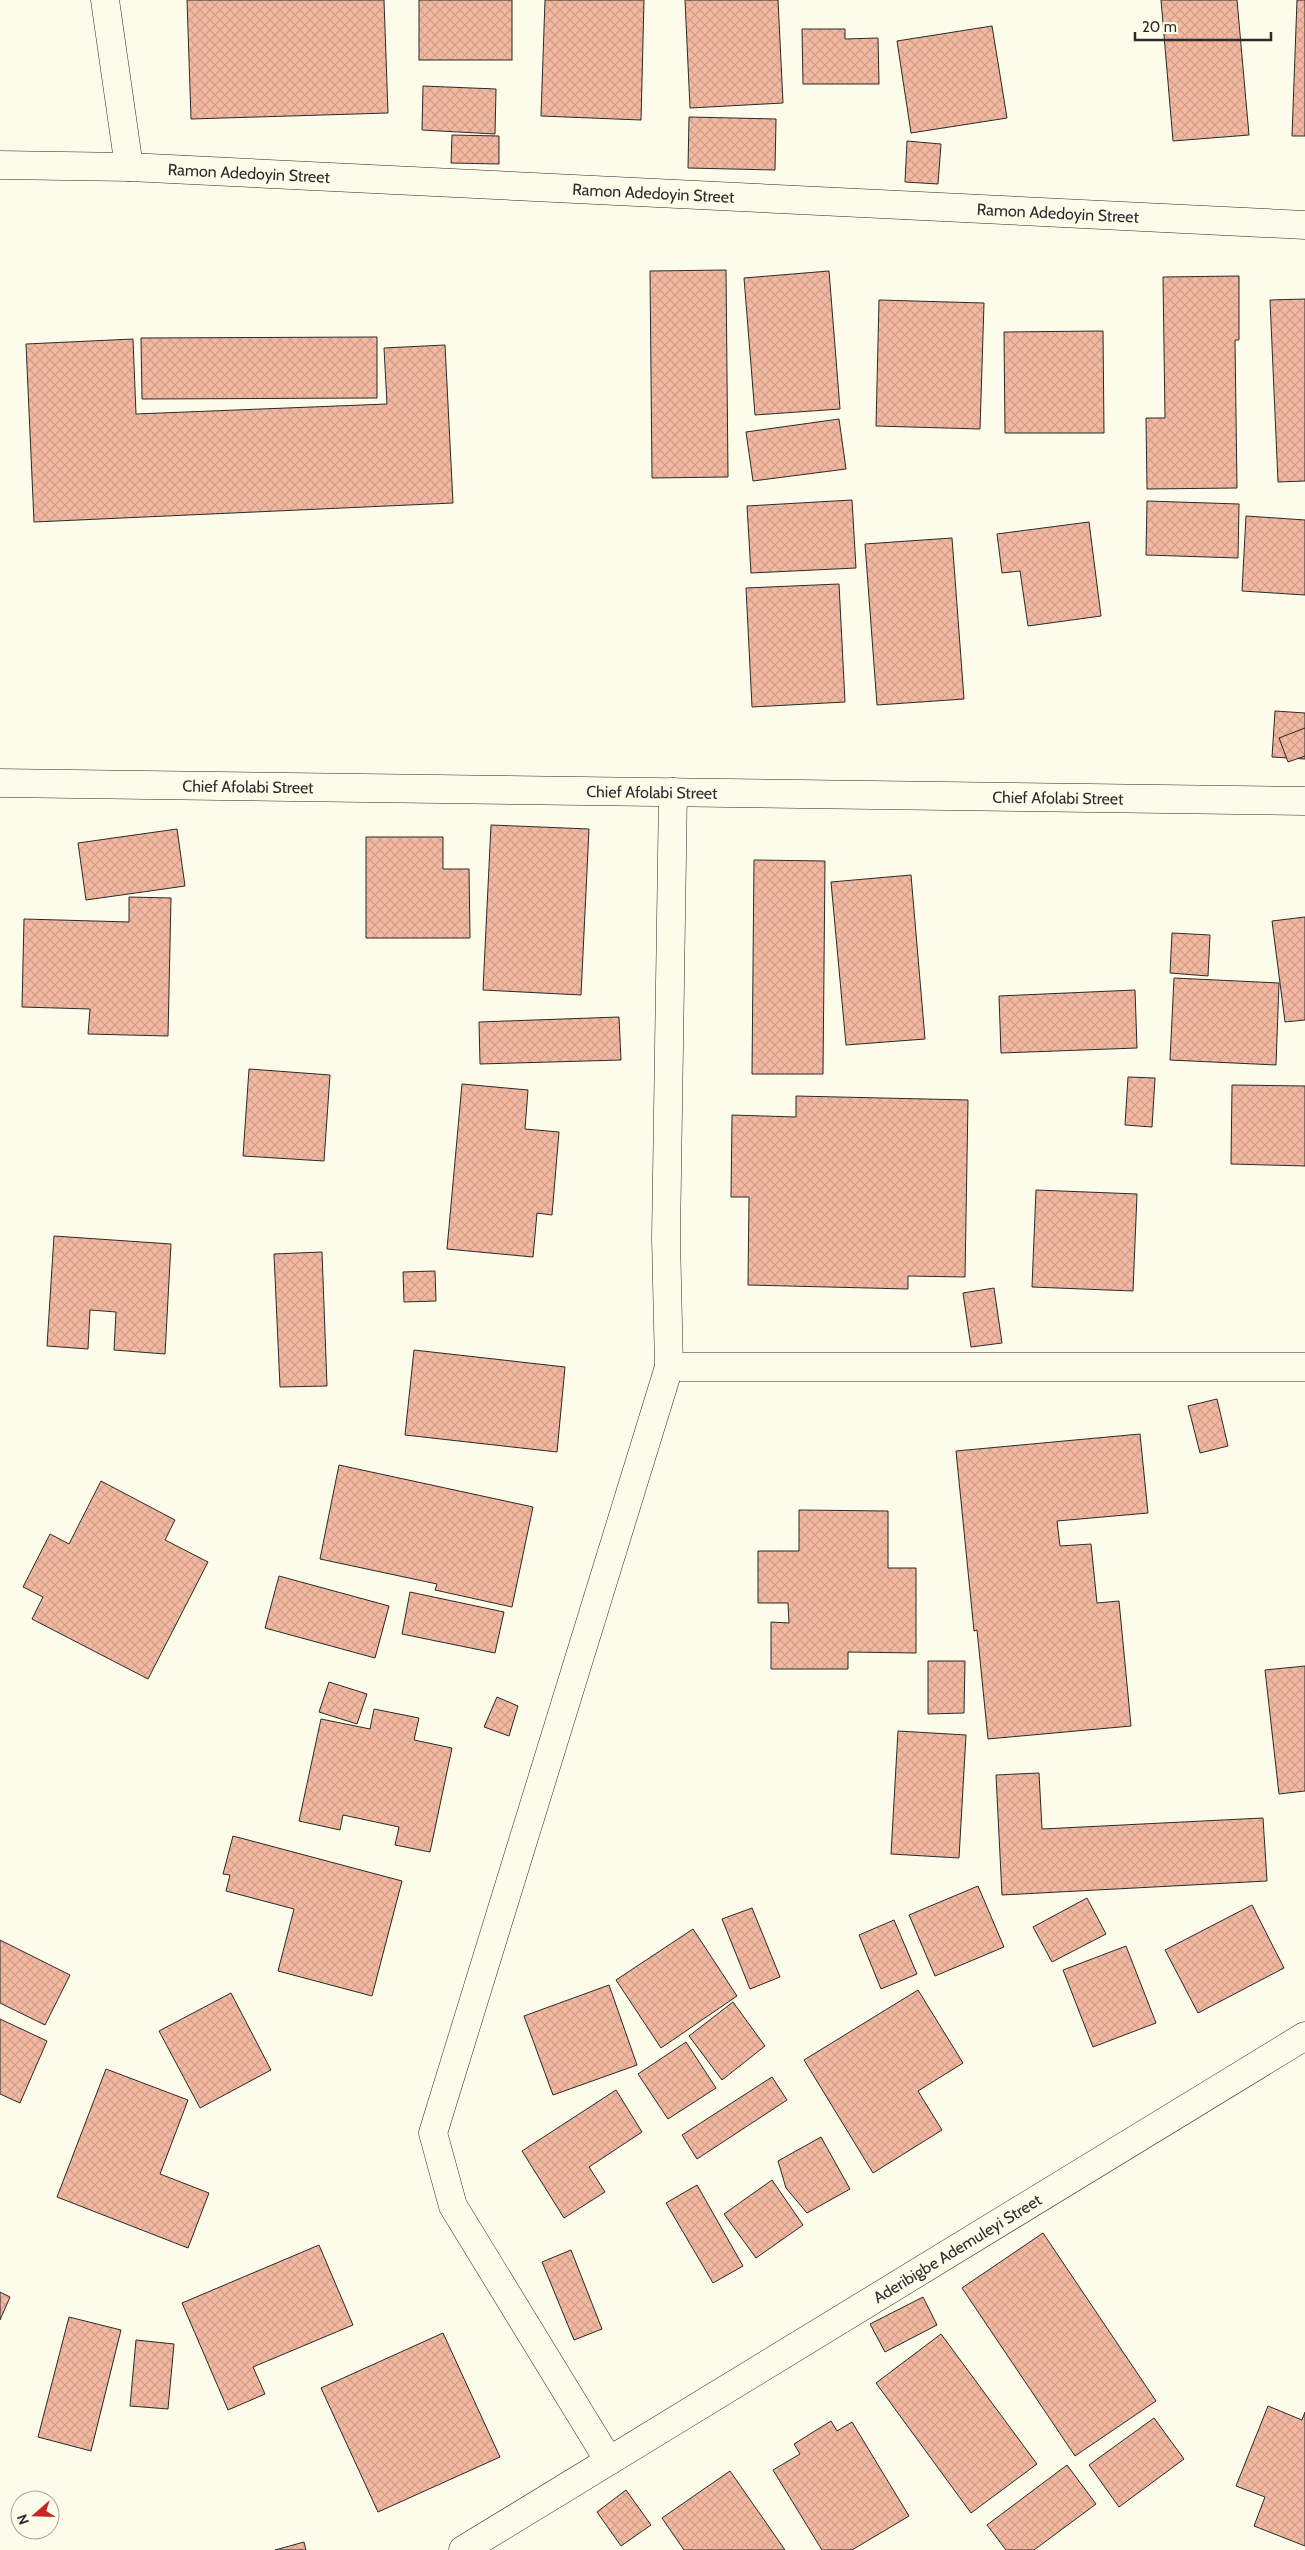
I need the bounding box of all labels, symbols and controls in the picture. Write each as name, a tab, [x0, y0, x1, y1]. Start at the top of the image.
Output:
scale bar	[1135, 10, 1271, 42]
text: 20 m	[1142, 18, 1177, 36]
street label: Ramon Adedoyin Street	[167, 160, 331, 187]
street label: Ramon Adedoyin Street	[572, 180, 735, 207]
street label: Ramon Adedoyin Street	[976, 200, 1140, 227]
street label: Chief Afolabi Street	[182, 777, 314, 797]
street label: Chief Afolabi Street	[586, 782, 718, 803]
street label: Chief Afolabi Street	[992, 788, 1124, 809]
street label: Aderibigbe Ademuleyi Street	[870, 2190, 1046, 2307]
north arrow	[10, 2490, 60, 2540]
text: N	[13, 2512, 33, 2527]

